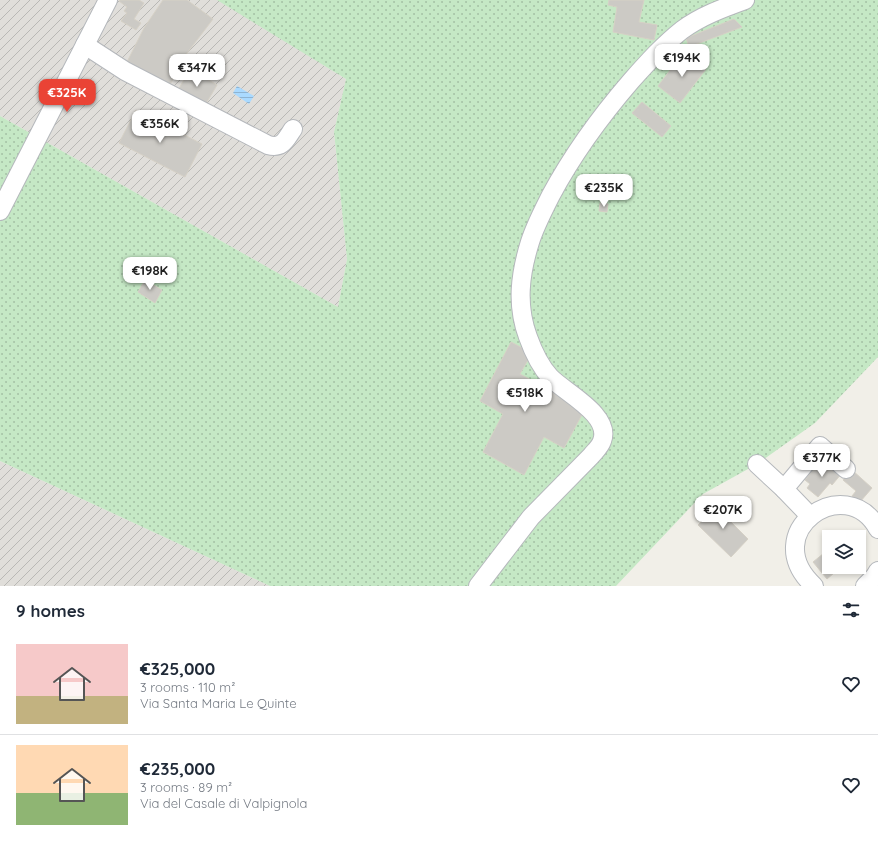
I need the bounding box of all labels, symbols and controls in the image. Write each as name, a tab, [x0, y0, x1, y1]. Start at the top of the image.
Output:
pin: €194K	[654, 44, 710, 78]
text: €194K	[664, 49, 700, 65]
pin: €347K	[169, 54, 225, 88]
text: €347K	[178, 59, 216, 75]
pin: €325K	[39, 79, 95, 113]
text: €325K	[48, 84, 86, 100]
pin: €356K	[132, 110, 188, 144]
text: €356K	[141, 115, 179, 131]
pin: €235K	[576, 174, 632, 208]
text: €235K	[585, 179, 623, 195]
pin: €198K	[122, 257, 178, 291]
text: €198K	[132, 262, 168, 278]
pin: €518K	[497, 379, 553, 413]
text: €518K	[507, 384, 543, 400]
pin: €377K	[794, 444, 850, 478]
text: €377K	[803, 449, 841, 465]
pin: €207K	[695, 496, 751, 530]
text: €207K	[704, 501, 742, 517]
map controls	[822, 530, 866, 574]
button: layers	[822, 530, 866, 574]
icon: filters	[840, 599, 862, 621]
text: 9 homes	[16, 600, 85, 621]
text: €325,000	[140, 658, 215, 679]
icon: home	[48, 660, 96, 708]
icon: heart	[840, 673, 862, 695]
text: 3 rooms · 110 m²	[140, 679, 235, 695]
text: Via Santa Maria Le Quinte	[140, 695, 297, 711]
text: €235,000	[140, 758, 215, 779]
icon: home	[48, 761, 96, 809]
icon: heart	[840, 774, 862, 796]
text: 3 rooms · 89 m²	[140, 779, 232, 795]
text: Via del Casale di Valpignola	[140, 795, 307, 811]

